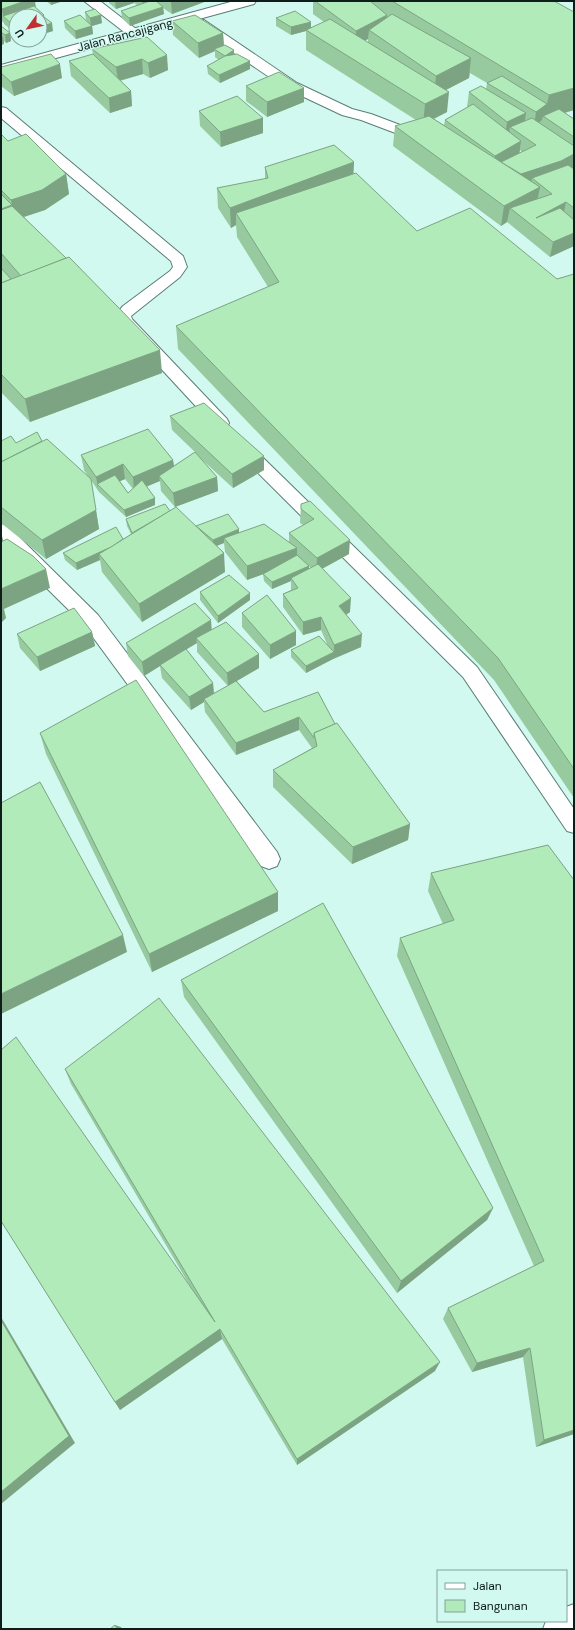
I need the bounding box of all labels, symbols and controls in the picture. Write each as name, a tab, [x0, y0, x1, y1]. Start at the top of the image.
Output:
north arrow	[8, 8, 48, 48]
street label: Jalan Rancajigang	[76, 14, 175, 55]
text: U	[12, 26, 28, 40]
legend	[437, 1570, 567, 1622]
text: Jalan	[473, 1578, 502, 1594]
text: Bangunan	[473, 1598, 528, 1614]

